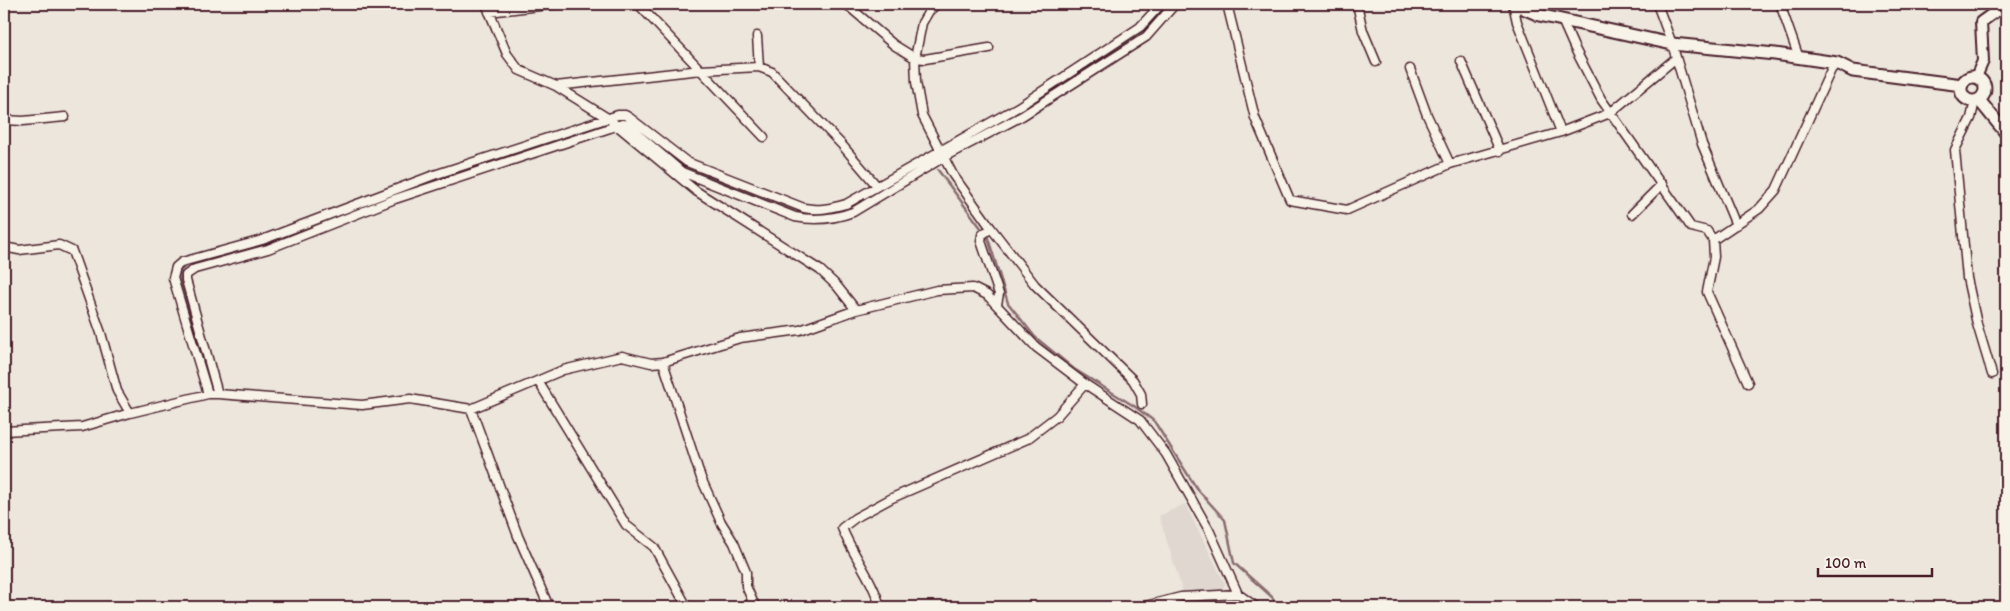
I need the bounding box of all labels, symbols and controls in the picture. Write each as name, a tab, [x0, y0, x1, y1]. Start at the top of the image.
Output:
scale bar	[1818, 546, 1931, 578]
text: 100 m	[1825, 554, 1867, 572]

